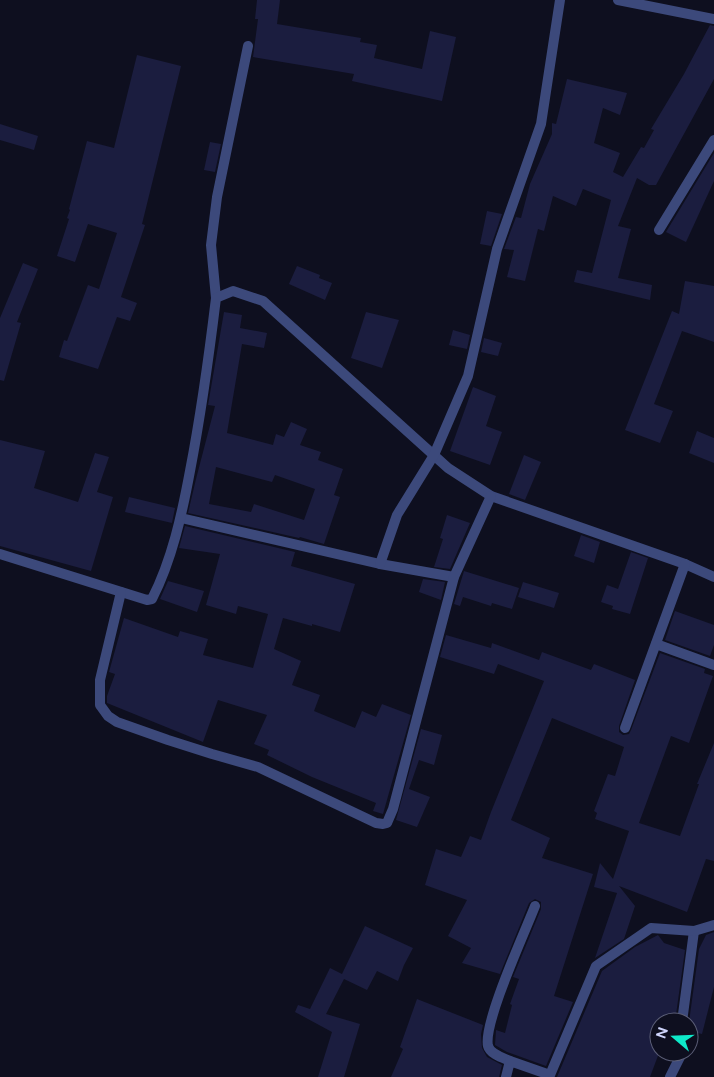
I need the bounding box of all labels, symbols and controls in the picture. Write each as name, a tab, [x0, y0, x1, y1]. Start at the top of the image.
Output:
north arrow	[649, 1012, 699, 1062]
text: N	[652, 1025, 672, 1041]

